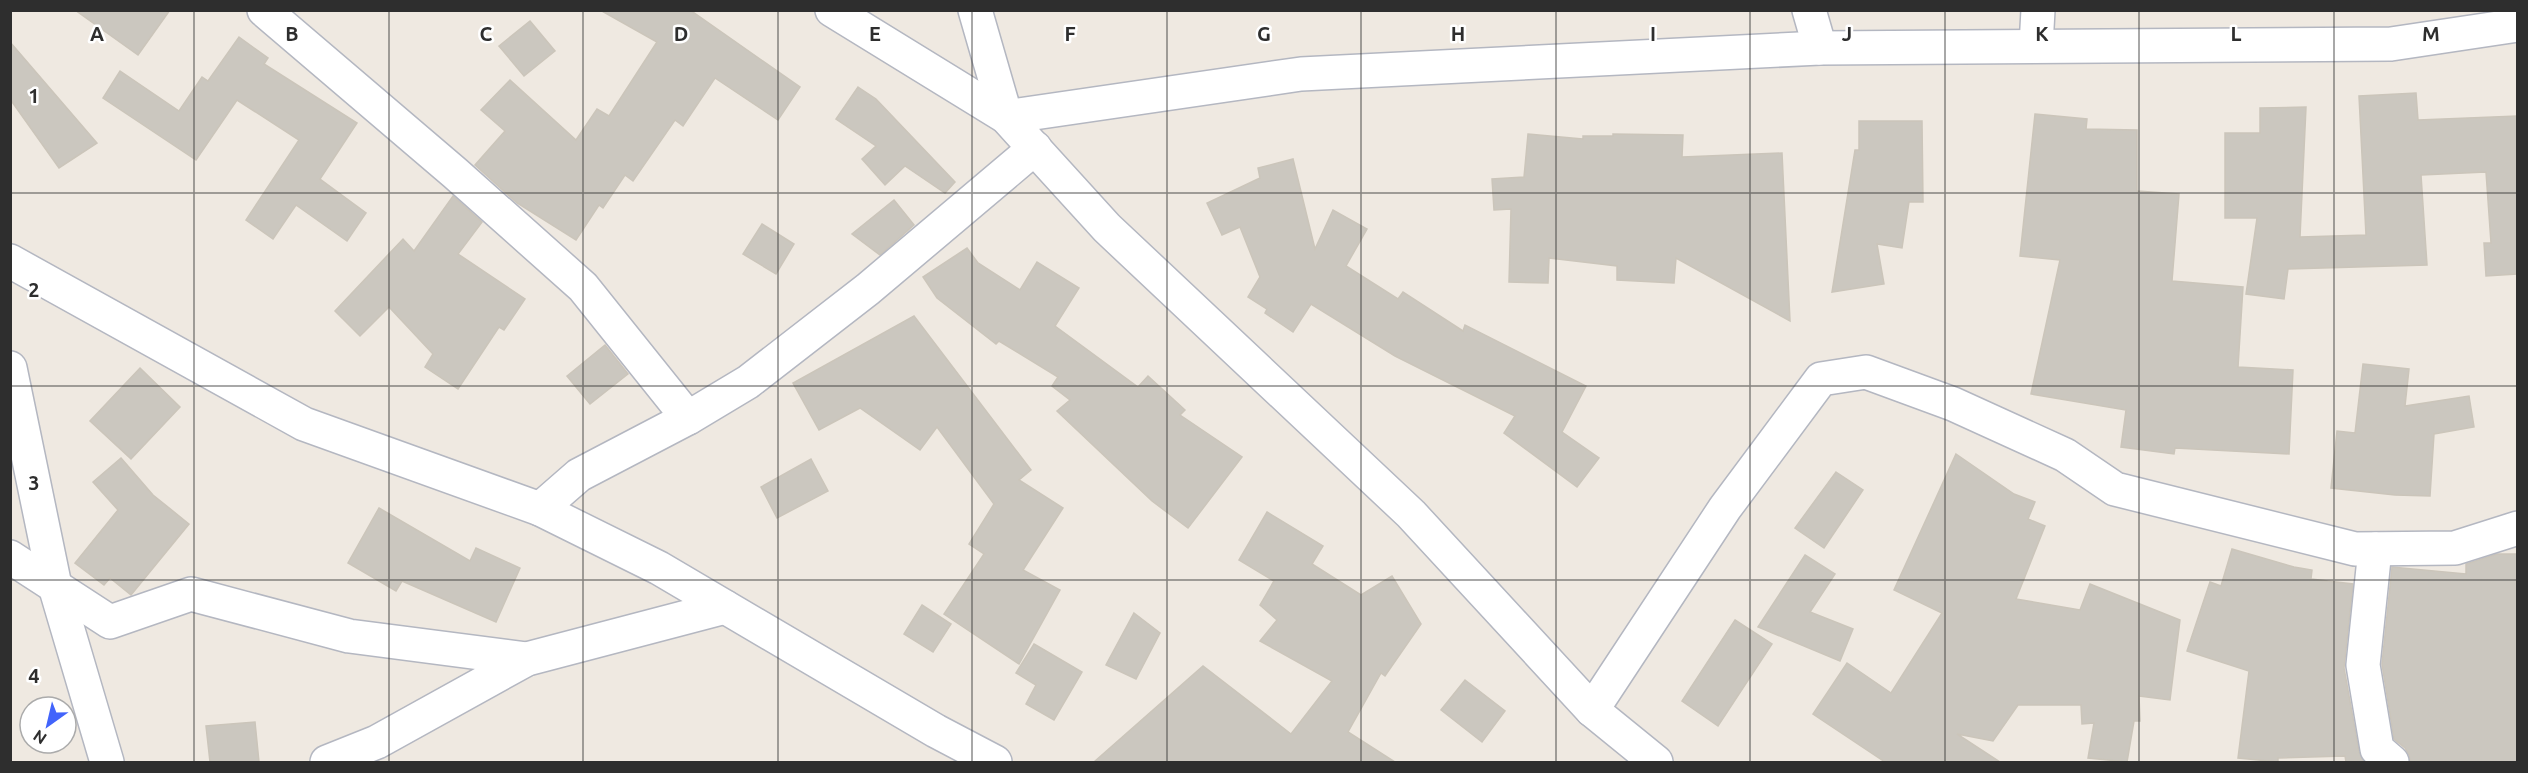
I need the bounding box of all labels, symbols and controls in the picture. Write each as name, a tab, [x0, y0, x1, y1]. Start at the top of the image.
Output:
text: A	[90, 22, 104, 45]
text: B	[285, 22, 299, 45]
text: C	[480, 22, 493, 45]
text: D	[674, 22, 688, 45]
text: E	[869, 22, 881, 45]
text: F	[1064, 22, 1076, 45]
text: G	[1257, 22, 1271, 45]
text: H	[1451, 22, 1465, 45]
text: I	[1650, 22, 1656, 45]
text: J	[1842, 22, 1852, 45]
text: K	[2035, 22, 2049, 45]
text: L	[2231, 22, 2242, 45]
text: M	[2422, 22, 2440, 45]
text: 1	[28, 84, 40, 107]
text: 2	[28, 278, 40, 301]
text: 3	[28, 471, 40, 494]
text: 4	[28, 664, 40, 687]
north arrow	[18, 695, 78, 755]
text: N	[30, 727, 50, 748]

